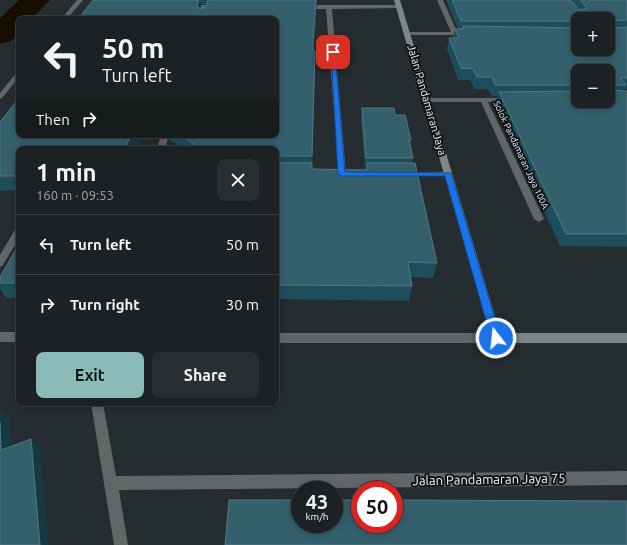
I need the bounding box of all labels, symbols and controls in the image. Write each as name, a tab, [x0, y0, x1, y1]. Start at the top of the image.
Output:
map controls	[571, 12, 615, 108]
button: +	[571, 12, 615, 56]
icon: left	[36, 32, 88, 84]
text: 50 m	[102, 32, 164, 63]
pin	[316, 35, 350, 69]
icon: arrive	[322, 41, 344, 63]
street label: Jalan Pandamaran Jaya	[405, 43, 449, 157]
button: −	[571, 64, 615, 108]
text: Turn left	[102, 65, 172, 85]
street label: Solok Pandamaran Jaya 100A	[492, 99, 551, 211]
icon: right	[78, 108, 100, 130]
text: Then	[36, 111, 70, 128]
text: 1 min	[36, 159, 97, 186]
button: close	[217, 159, 259, 201]
text: 160 m · 09:53	[36, 188, 114, 202]
icon: left	[36, 234, 58, 256]
text: Turn left	[70, 236, 131, 253]
text: 50 m	[226, 236, 259, 253]
icon: right	[36, 294, 58, 316]
text: Turn right	[70, 296, 140, 313]
text: 30 m	[226, 296, 259, 313]
position arrow	[475, 317, 517, 359]
button: Exit	[36, 352, 144, 398]
button: Share	[152, 352, 259, 398]
street label: Jalan Pandamaran Jaya 75	[412, 471, 566, 487]
speed limit sign: 50	[351, 481, 403, 533]
text: 43	[306, 490, 328, 513]
text: km/h	[305, 511, 329, 522]

